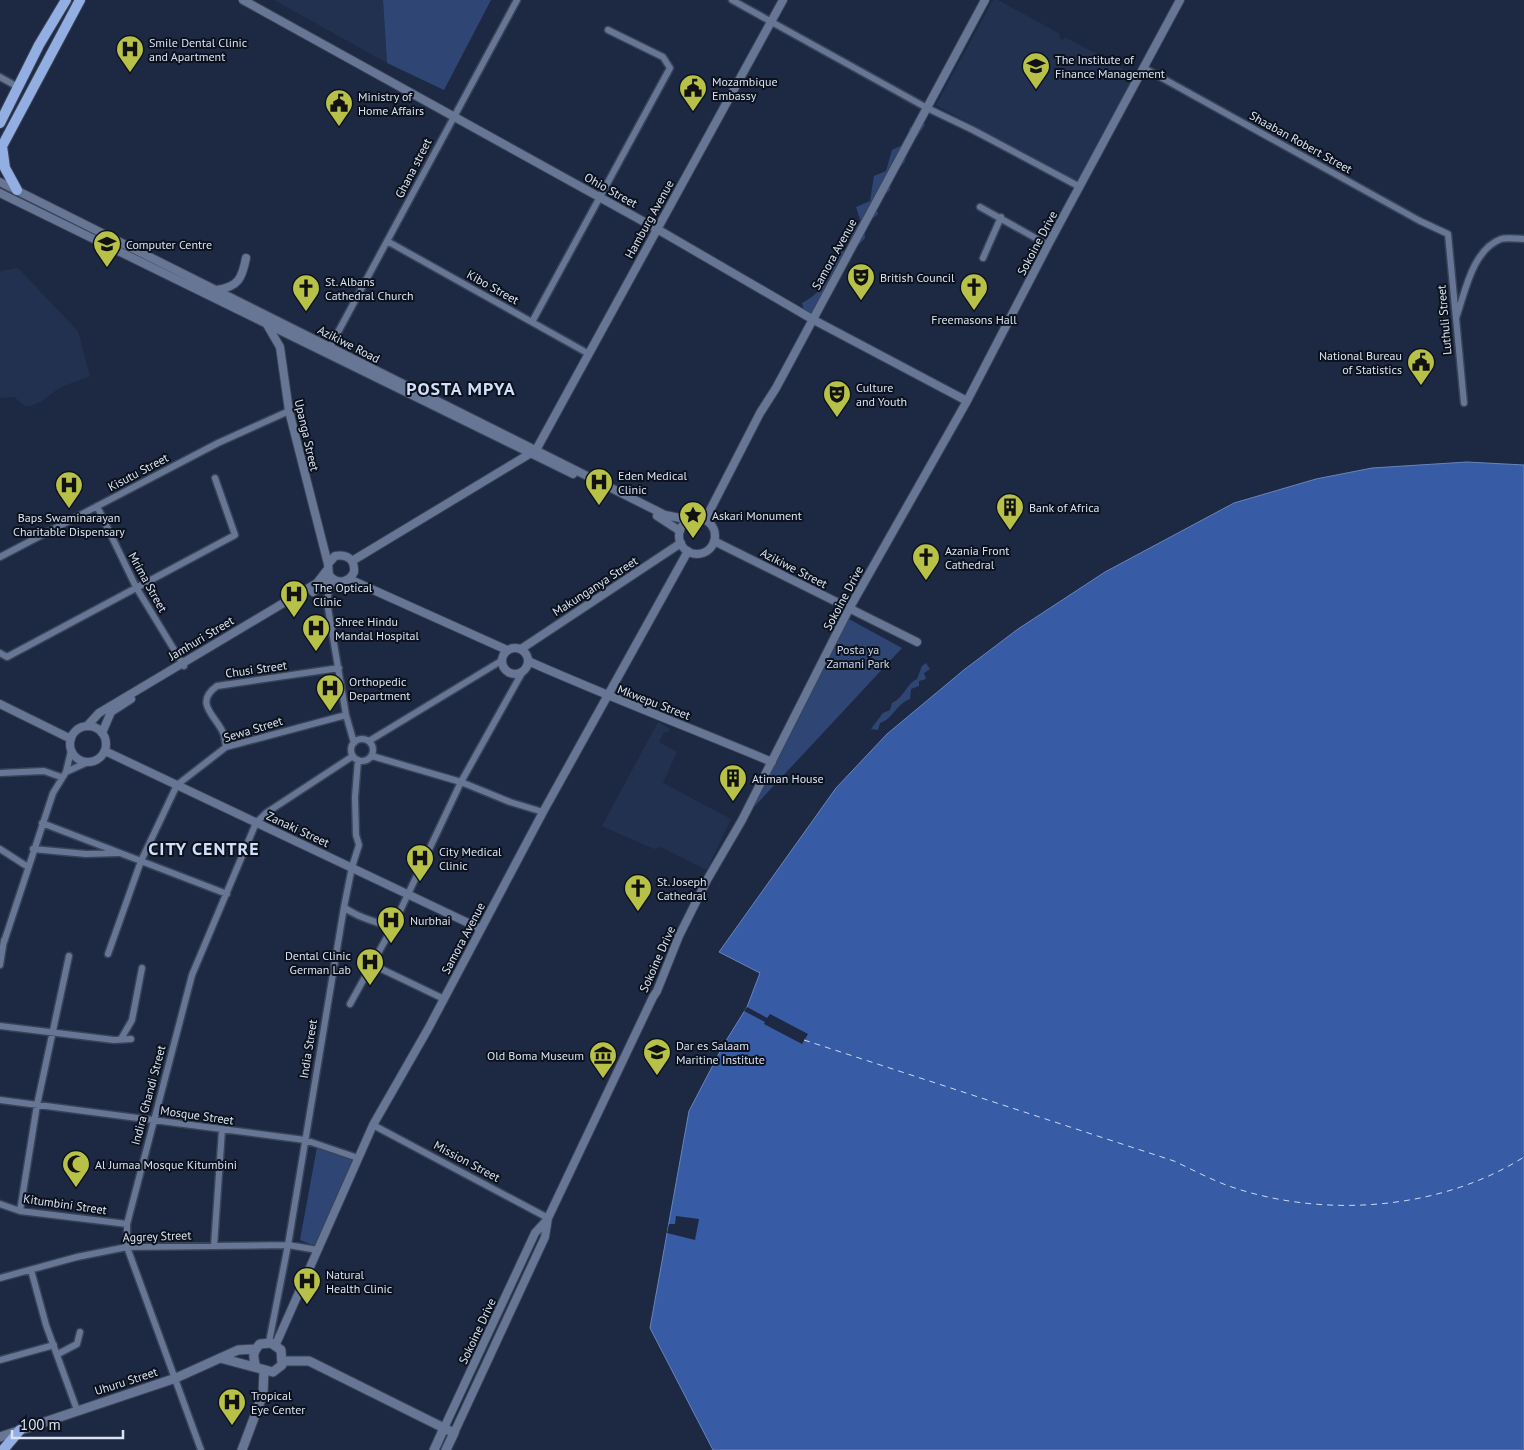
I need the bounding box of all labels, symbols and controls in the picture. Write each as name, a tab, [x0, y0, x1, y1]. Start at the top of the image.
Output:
hospital icon: Smile Dental Clinic and Apartment	[115, 34, 145, 73]
place label: Smile Dental Clinic and Apartment	[149, 35, 248, 64]
school or university icon: The Institute of Finance Management	[1021, 51, 1051, 90]
place label: The Institute of Finance Management	[1055, 52, 1165, 81]
public building icon: Mozambique Embassy	[678, 73, 708, 112]
place label: Mozambique Embassy	[712, 74, 778, 103]
public building icon: Ministry of Home Affairs	[324, 88, 354, 127]
place label: Ministry of Home Affairs	[358, 89, 424, 118]
street label: Shaaban Robert Street	[1247, 108, 1355, 176]
street label: Ghana street	[392, 136, 434, 200]
street label: Ohio Street	[582, 169, 640, 211]
street label: Hamburg Avenue	[621, 177, 677, 261]
street label: Sokoine Drive	[1014, 208, 1060, 278]
street label: Samora Avenue	[808, 216, 860, 292]
school or university icon: Computer Centre	[92, 229, 122, 268]
place label: Computer Centre	[126, 237, 212, 252]
theatre icon: British Council	[846, 262, 876, 301]
street label: Kibo Street	[464, 267, 522, 307]
place label: British Council	[880, 270, 955, 285]
church icon: Freemasons Hall	[959, 272, 989, 311]
church icon: St. Albans Cathedral Church	[291, 273, 321, 312]
place label: St. Albans Cathedral Church	[325, 274, 413, 303]
street label: Luthuli Street	[1433, 284, 1455, 356]
place label: Freemasons Hall	[931, 312, 1017, 327]
street label: Azikiwe Road	[315, 322, 383, 366]
public building icon: National Bureau of Statistics	[1406, 347, 1436, 386]
place label: National Bureau of Statistics	[1319, 348, 1402, 377]
district label: POSTA MPYA	[406, 377, 516, 400]
theatre icon: Culture and Youth	[822, 379, 852, 418]
place label: Culture and Youth	[856, 380, 907, 409]
street label: Upanga Street	[291, 398, 323, 472]
street label: Kisutu Street	[105, 450, 171, 494]
hospital icon: Eden Medical Clinic	[584, 467, 614, 506]
place label: Eden Medical Clinic	[618, 468, 687, 497]
hospital icon: Baps Swaminarayan Charitable Dispensary	[54, 470, 84, 509]
building icon: Bank of Africa	[995, 492, 1025, 531]
place icon: Askari Monument	[678, 500, 708, 539]
place label: Bank of Africa	[1029, 500, 1100, 515]
place label: Askari Monument	[712, 508, 802, 523]
place label: Baps Swaminarayan Charitable Dispensary	[13, 510, 125, 539]
church icon: Azania Front Cathedral	[911, 542, 941, 581]
place label: Azania Front Cathedral	[945, 543, 1009, 572]
street label: Azikiwe Street	[758, 545, 830, 591]
street label: Mrima Street	[125, 549, 171, 615]
street label: Makunganya Street	[550, 553, 640, 619]
street label: Sokoine Drive	[820, 563, 866, 633]
hospital icon: The Optical Clinic	[279, 579, 309, 618]
place label: The Optical Clinic	[313, 580, 373, 609]
street label: Jamhuri Street	[165, 613, 236, 664]
hospital icon: Shree Hindu Mandal Hospital	[301, 613, 331, 652]
place label: Shree Hindu Mandal Hospital	[335, 614, 419, 643]
park label: Posta ya Zamani Park	[827, 642, 890, 671]
street label: Chusi Street	[224, 657, 288, 681]
hospital icon: Orthopedic Department	[315, 673, 345, 712]
place label: Orthopedic Department	[349, 674, 410, 703]
street label: Mkwepu Street	[615, 681, 693, 723]
street label: Sewa Street	[222, 713, 284, 745]
building icon: Atiman House	[718, 763, 748, 802]
place label: Atiman House	[752, 771, 824, 786]
street label: Zanaki Street	[264, 808, 332, 850]
district label: CITY CENTRE	[148, 837, 260, 860]
hospital icon: City Medical Clinic	[405, 843, 435, 882]
place label: City Medical Clinic	[439, 844, 502, 873]
church icon: St. Joseph Cathedral	[623, 873, 653, 912]
place label: St. Joseph Cathedral	[657, 874, 707, 903]
street label: Samora Avenue	[438, 900, 488, 976]
hospital icon: Nurbhai	[376, 905, 406, 944]
place label: Nurbhai	[410, 913, 451, 928]
street label: Sokoine Drive	[636, 924, 678, 994]
hospital icon: Dental Clinic German Lab	[355, 947, 385, 986]
place label: Dental Clinic German Lab	[285, 948, 352, 977]
street label: India Street	[296, 1018, 320, 1080]
school or university icon: Dar es Salaam Maritine Institute	[642, 1037, 672, 1076]
place label: Dar es Salaam Maritine Institute	[676, 1038, 765, 1067]
museum icon: Old Boma Museum	[588, 1040, 618, 1079]
street label: Indira Ghandi Street	[127, 1043, 169, 1147]
place label: Old Boma Museum	[487, 1048, 584, 1063]
street label: Mosque Street	[159, 1102, 235, 1128]
street label: Mission Street	[431, 1137, 503, 1185]
mosque icon: Al Jumaa Mosque Kitumbini	[61, 1149, 91, 1188]
place label: Al Jumaa Mosque Kitumbini	[95, 1157, 237, 1172]
street label: Kitumbini Street	[22, 1191, 108, 1217]
street label: Aggrey Street	[122, 1227, 192, 1245]
hospital icon: Natural Health Clinic	[292, 1266, 322, 1305]
place label: Natural Health Clinic	[326, 1267, 393, 1296]
street label: Sokoine Drive	[455, 1296, 499, 1366]
street label: Uhuru Street	[93, 1364, 159, 1398]
hospital icon: Tropical Eye Center	[217, 1387, 247, 1426]
place label: Tropical Eye Center	[251, 1388, 305, 1417]
scale bar	[12, 1408, 124, 1440]
text: 100 m	[20, 1415, 61, 1434]

